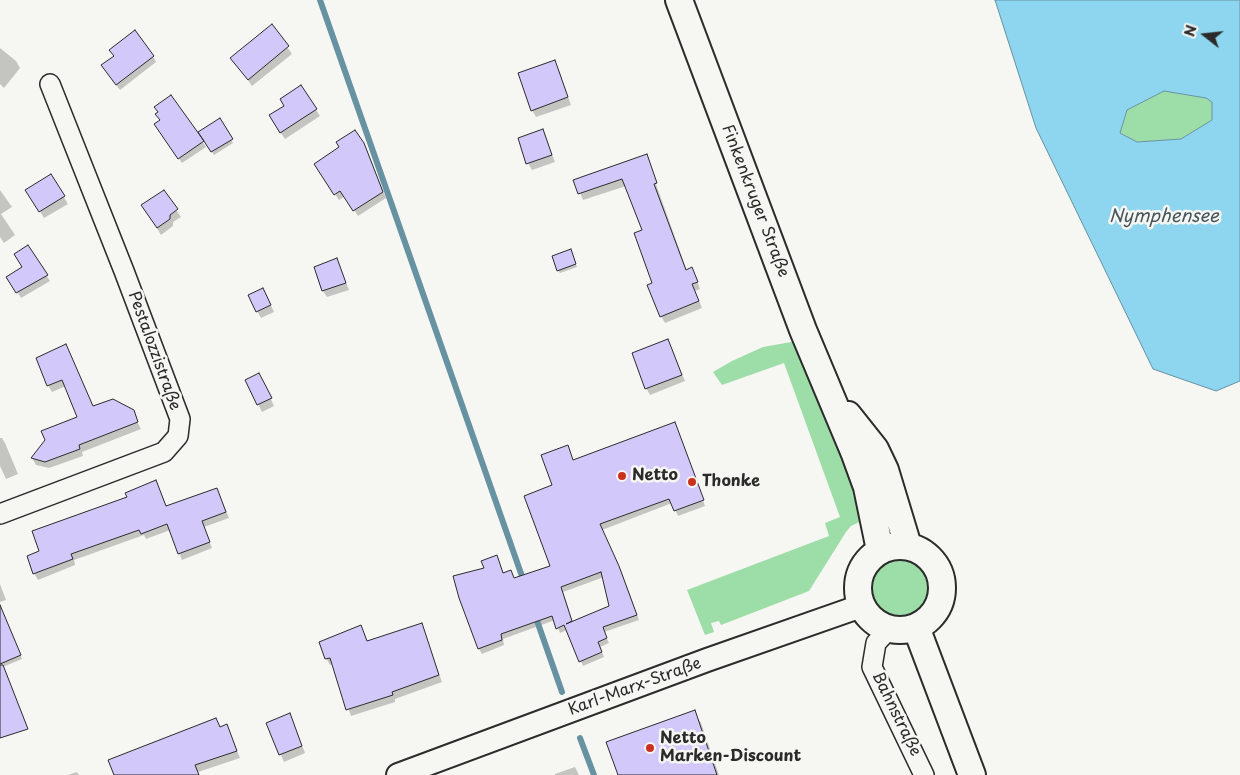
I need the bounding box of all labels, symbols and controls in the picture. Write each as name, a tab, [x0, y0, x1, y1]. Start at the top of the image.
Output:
north arrow	[1180, 10, 1230, 60]
text: N	[1178, 23, 1202, 39]
street label: Finkenkruger Straße	[717, 122, 793, 280]
water label: Nymphensee	[1109, 206, 1219, 228]
street label: Pestalozzistraße	[124, 289, 184, 413]
place label: Netto	[632, 466, 678, 486]
marker: Netto	[616, 470, 628, 482]
place label: Thonke	[702, 472, 760, 492]
marker: Thonke	[686, 476, 698, 488]
street label: Karl-Marx-Straße	[566, 654, 704, 720]
street label: Bahnstraße	[867, 669, 925, 759]
place label: Netto Marken-Discount	[660, 729, 801, 767]
marker: Netto Marken-Discount	[644, 742, 656, 754]

